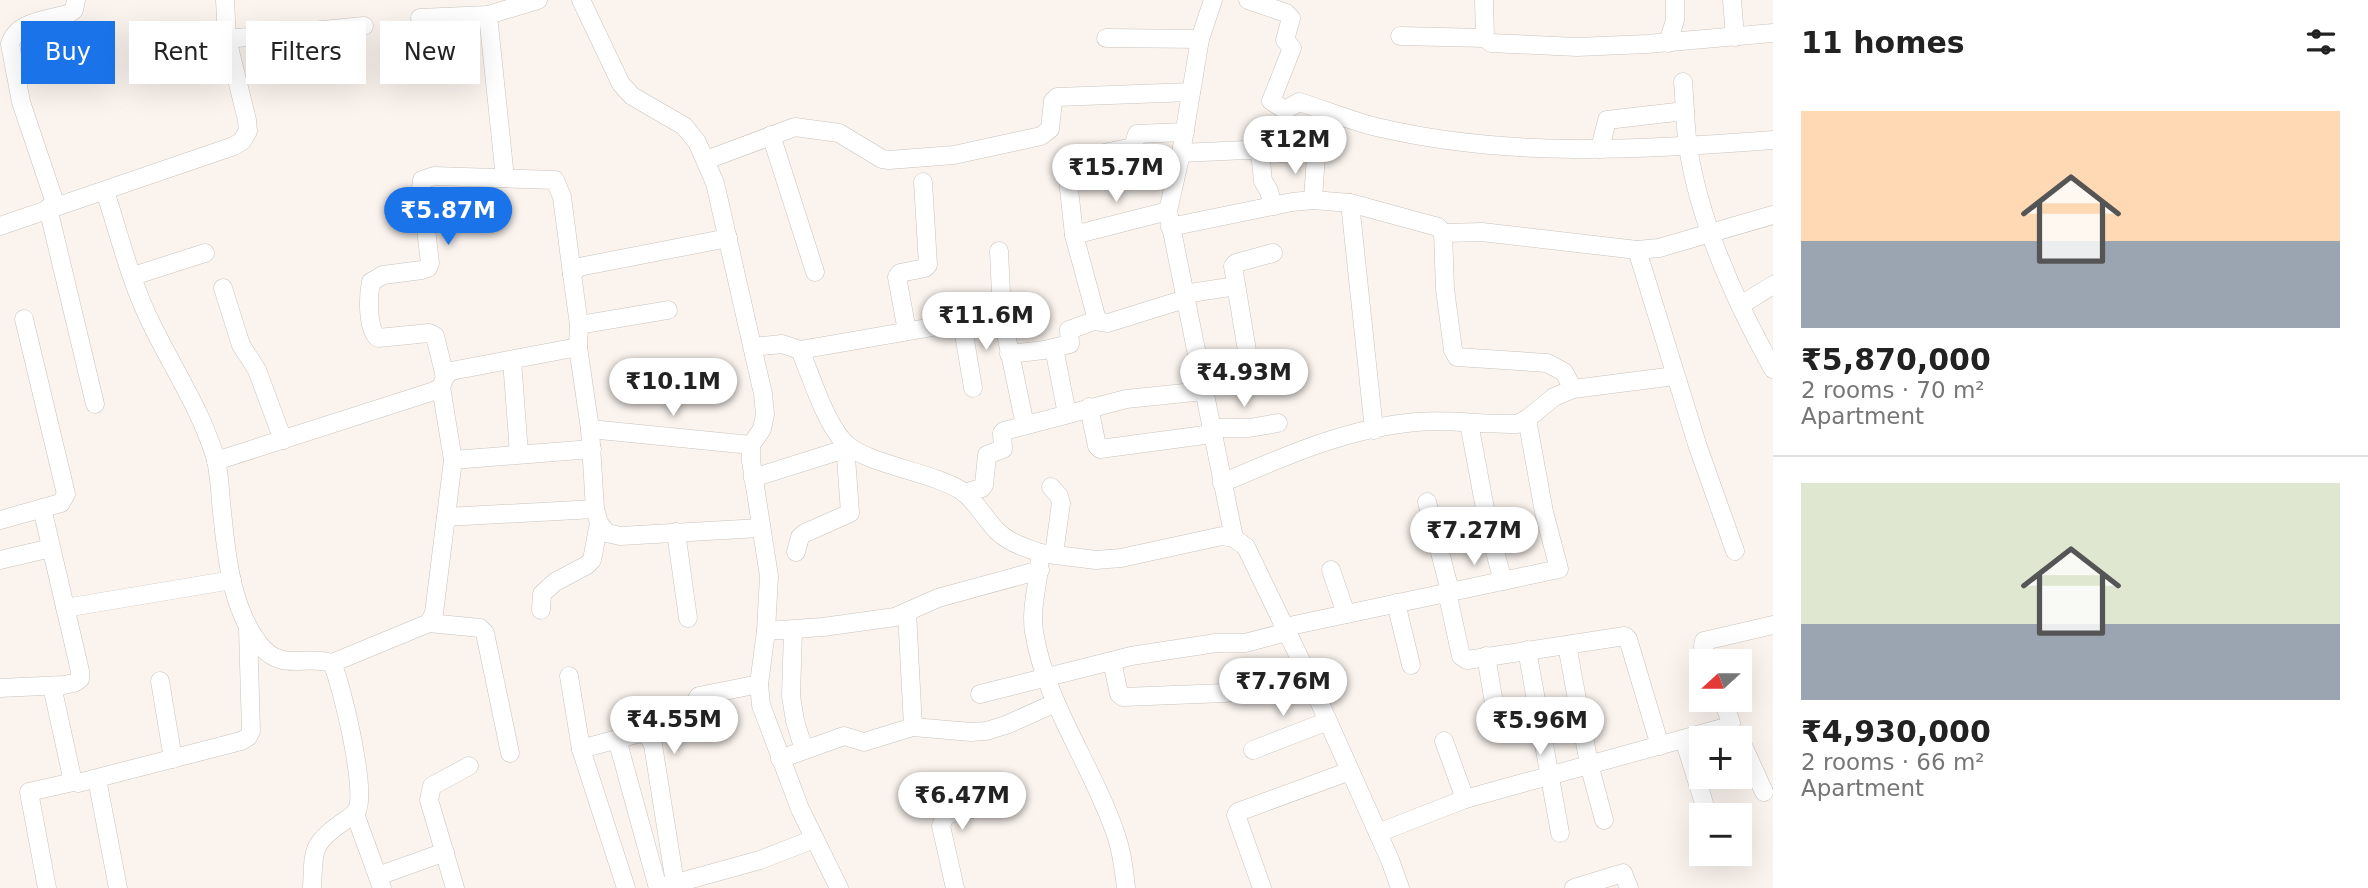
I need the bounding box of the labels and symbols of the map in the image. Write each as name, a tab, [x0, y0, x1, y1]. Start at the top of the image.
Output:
pin: ₹12M	[1254, 116, 1336, 176]
pin: ₹15.7M	[1059, 144, 1173, 204]
pin: ₹5.87M	[391, 188, 505, 247]
pin: ₹11.6M	[929, 292, 1043, 352]
pin: ₹4.93M	[1187, 350, 1301, 409]
pin: ₹10.1M	[616, 358, 730, 418]
pin: ₹7.27M	[1417, 508, 1531, 567]
north arrow	[1689, 649, 1752, 712]
pin: ₹7.76M	[1226, 658, 1340, 718]
pin: ₹4.55M	[617, 696, 731, 756]
pin: ₹5.96M	[1483, 698, 1597, 757]
pin: ₹6.47M	[905, 772, 1019, 832]

